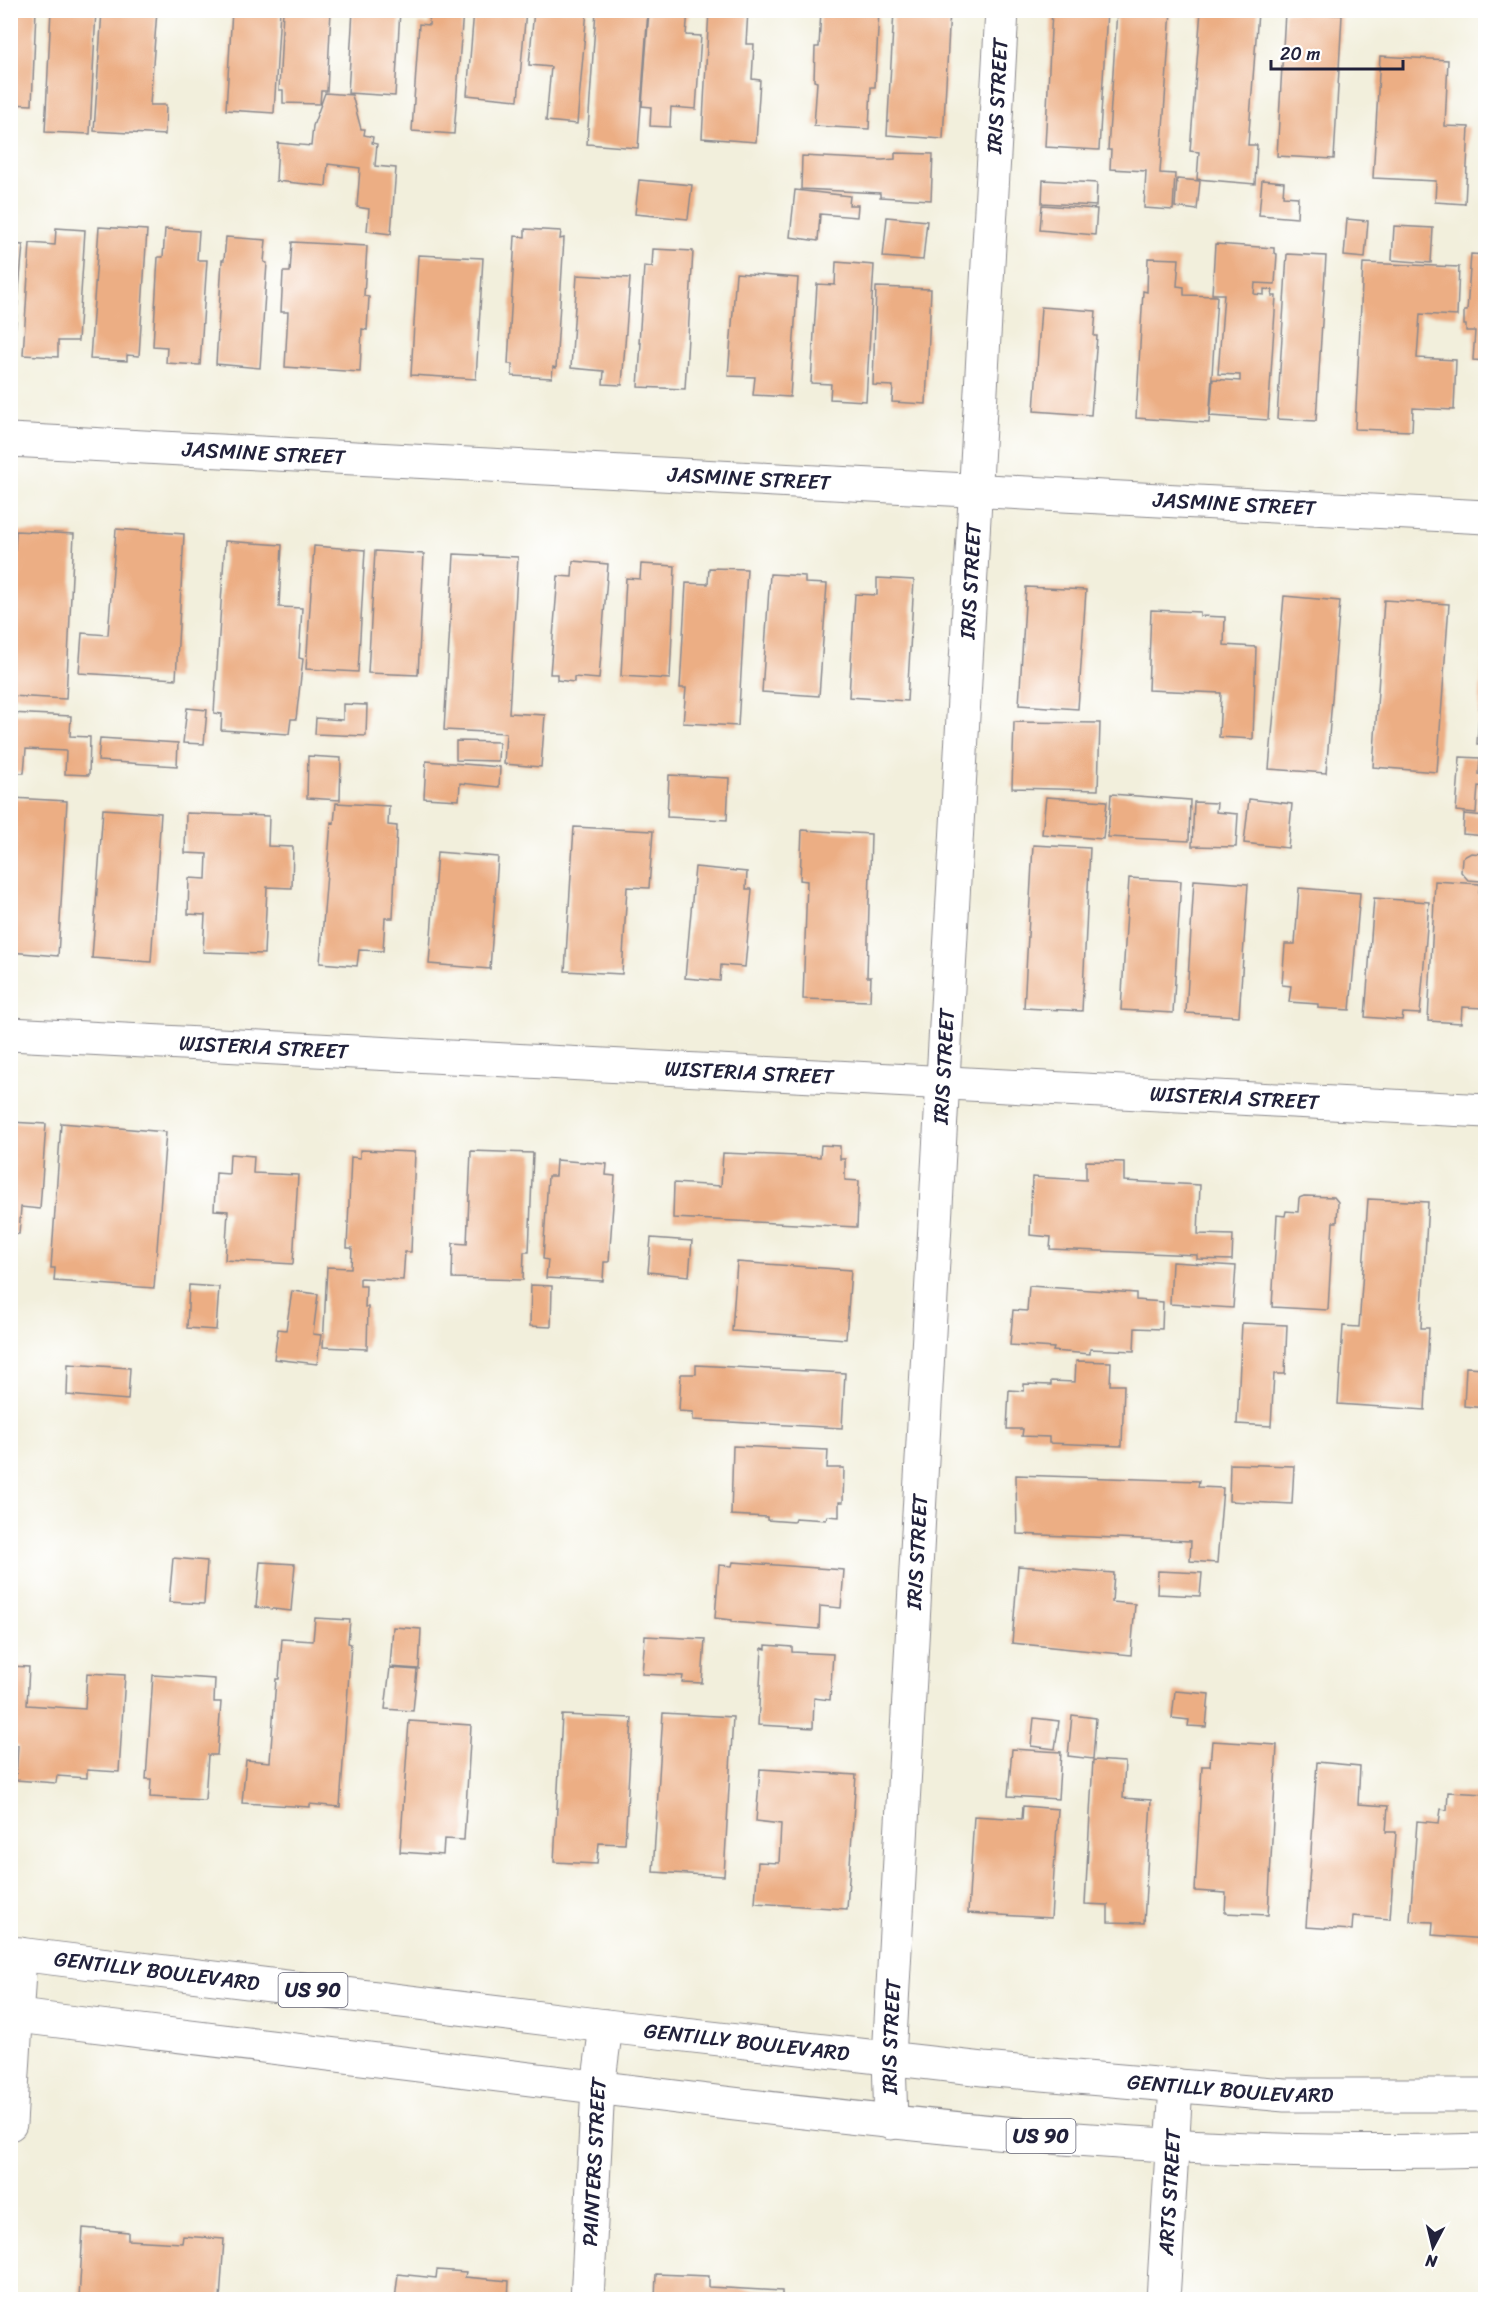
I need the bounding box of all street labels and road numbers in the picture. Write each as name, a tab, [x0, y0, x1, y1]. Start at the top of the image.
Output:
street label: IRIS STREET	[975, 36, 1019, 156]
street label: JASMINE STREET	[180, 430, 348, 477]
street label: JASMINE STREET	[666, 455, 833, 502]
street label: JASMINE STREET	[1151, 481, 1318, 527]
street label: IRIS STREET	[948, 521, 993, 641]
street label: IRIS STREET	[921, 1006, 966, 1126]
street label: WISTERIA STREET	[178, 1024, 351, 1071]
street label: WISTERIA STREET	[664, 1049, 836, 1096]
street label: WISTERIA STREET	[1149, 1074, 1322, 1121]
street label: IRIS STREET	[895, 1491, 939, 1612]
street label: GENTILLY BOULEVARD	[52, 1940, 262, 2002]
road number: US 90	[278, 1973, 348, 2007]
street label: IRIS STREET	[870, 1977, 912, 2096]
street label: GENTILLY BOULEVARD	[642, 2011, 852, 2073]
street label: GENTILLY BOULEVARD	[1126, 2062, 1334, 2114]
street label: PAINTERS STREET	[571, 2074, 618, 2247]
road number: US 90	[1006, 2119, 1076, 2153]
street label: ARTS STREET	[1147, 2127, 1192, 2257]

